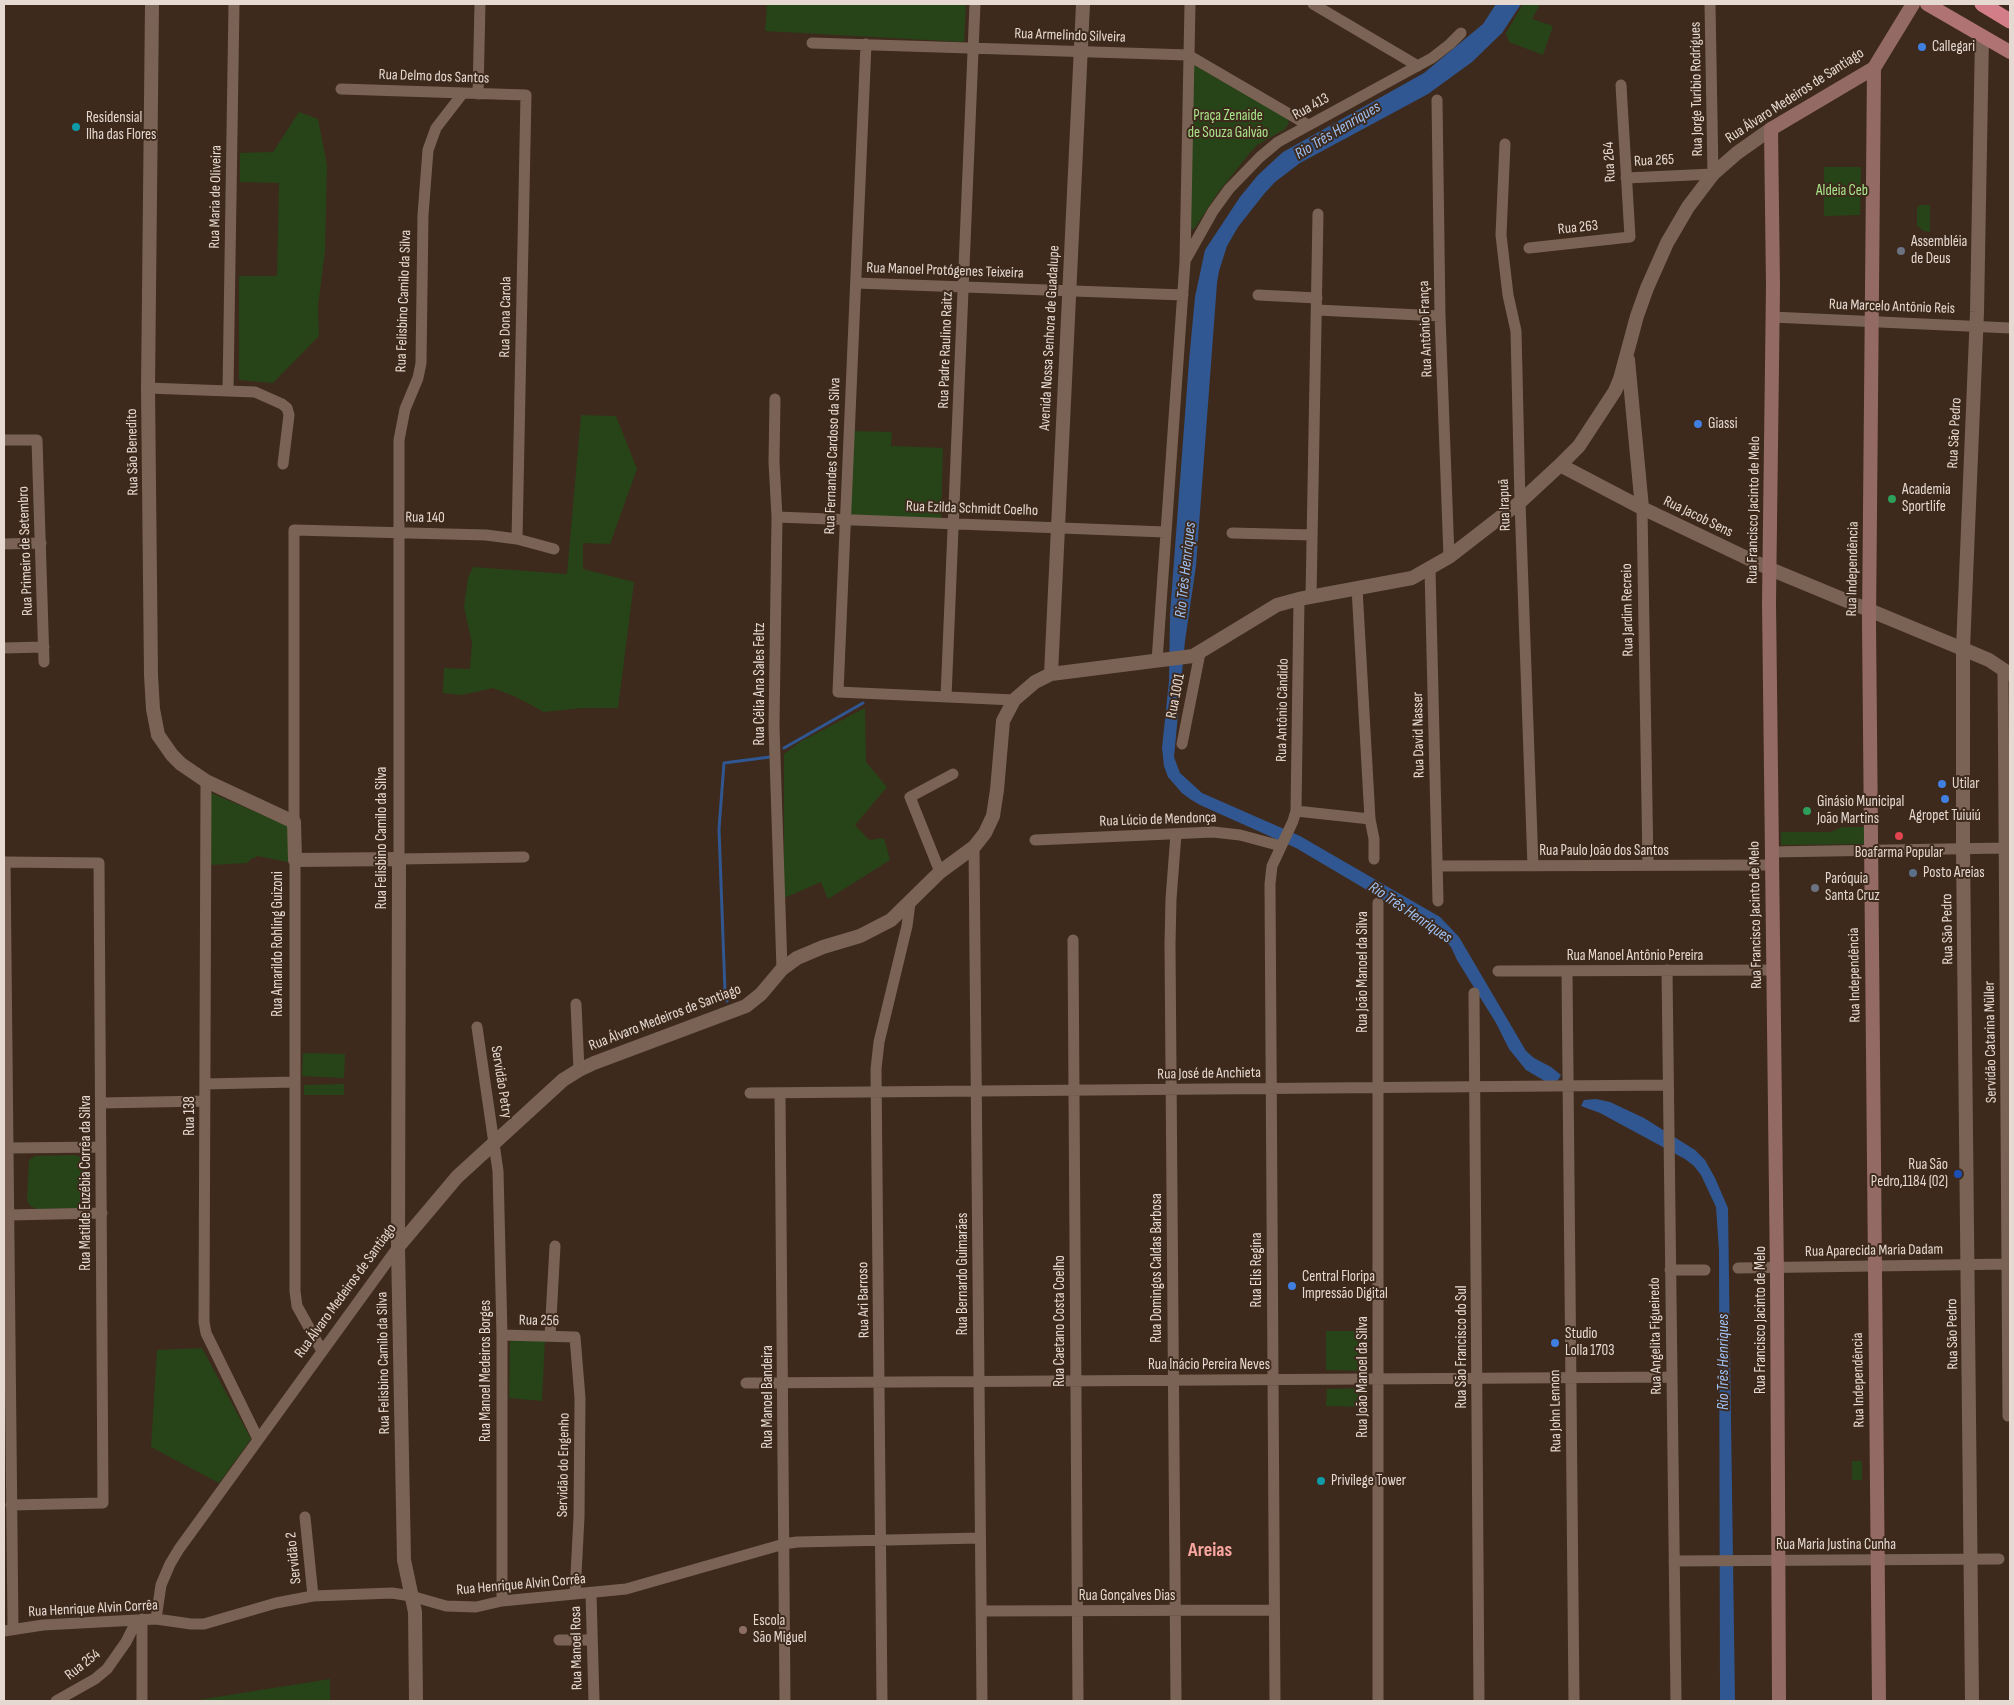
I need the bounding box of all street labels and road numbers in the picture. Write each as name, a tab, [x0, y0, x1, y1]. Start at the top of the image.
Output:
street label: Rua Jorge Turíbio Rodrigues	[1687, 21, 1707, 157]
street label: Rua Armelindo Silveira	[1014, 25, 1126, 47]
street label: Rua Álvaro Medeiros de Santiago	[1722, 44, 1868, 148]
street label: Rua Delmo dos Santos	[378, 66, 490, 88]
street label: Rua 413	[1289, 90, 1333, 124]
street label: Rua 264	[1600, 141, 1620, 183]
street label: Rua Maria de Oliveira	[206, 145, 226, 249]
street label: Rua 265	[1633, 151, 1675, 171]
street label: Rua 263	[1557, 217, 1599, 239]
street label: Rua Felisbino Camilo da Silva	[393, 229, 415, 373]
street label: Avenida Nossa Senhora de Guadalupe	[1036, 245, 1064, 431]
street label: Rua Manoel Protógenes Teixeira	[866, 259, 1024, 283]
street label: Rua Dona Carola	[496, 276, 516, 358]
street label: Rua Antônio França	[1415, 280, 1437, 378]
street label: Rua Padre Raulino Raitz	[935, 291, 957, 409]
street label: Rua Marcelo Antônio Reis	[1829, 296, 1955, 318]
street label: Rua Fernandes Cardoso da Silva	[821, 377, 845, 535]
street label: Rua São Pedro	[1944, 397, 1966, 469]
street label: Rua São Benedito	[123, 408, 143, 496]
street label: Rua Francisco Jacinto de Melo	[1744, 436, 1764, 584]
street label: Rua Irapuã	[1495, 478, 1515, 532]
street label: Rua Primeiro de Setembro	[15, 486, 37, 616]
street label: Rua Jacob Sens	[1660, 492, 1736, 542]
street label: Rua Ezilda Schmidt Coelho	[906, 498, 1038, 520]
street label: Rua 140	[405, 509, 445, 527]
street label: Rua Independência	[1843, 521, 1863, 617]
street label: Rua Jardim Recreio	[1618, 563, 1638, 657]
street label: Rua Célia Ana Sales Feltz	[751, 622, 769, 746]
street label: Rua Antônio Cândido	[1273, 658, 1293, 762]
street label: Rua 1001	[1163, 672, 1189, 720]
street label: Rua David Nasser	[1409, 692, 1429, 778]
street label: Rua Felisbino Camilo da Silva	[373, 767, 391, 909]
street label: Rua Lúcio de Mendonça	[1099, 809, 1217, 831]
street label: Rua Francisco Jacinto de Melo	[1746, 841, 1766, 989]
street label: Rua Paulo João dos Santos	[1539, 842, 1669, 860]
street label: Rua Amarildo Rohling Guizoni	[269, 871, 287, 1017]
street label: Rua São Pedro	[1938, 893, 1958, 965]
street label: Rua João Manoel da Silva	[1354, 911, 1372, 1033]
street label: Rua Independência	[1845, 927, 1865, 1023]
street label: Rua Manoel Antônio Pereira	[1567, 947, 1703, 965]
street label: Rua Álvaro Medeiros de Santiago	[586, 981, 744, 1055]
street label: Servidão Catarina Müller	[1981, 981, 2001, 1103]
street label: Servidão Petry	[486, 1044, 516, 1120]
street label: Rua José de Anchieta	[1157, 1064, 1261, 1084]
street label: Rua Matilde Euzébia Corrêa da Silva	[77, 1095, 95, 1271]
street label: Rua 138	[181, 1096, 199, 1136]
street label: Rua Domingos Caldas Barbosa	[1148, 1193, 1166, 1343]
street label: Rua Bernardo Guimarães	[954, 1213, 972, 1335]
street label: Rua Álvaro Medeiros de Santiago	[291, 1220, 401, 1362]
street label: Rua Elis Regina	[1248, 1233, 1266, 1307]
street label: Rua Aparecida Maria Dadam	[1805, 1241, 1943, 1261]
street label: Rua Francisco Jacinto de Melo	[1752, 1246, 1770, 1394]
street label: Rua Caetano Costa Coelho	[1051, 1255, 1069, 1387]
street label: Rua Ari Barroso	[854, 1262, 874, 1338]
street label: Rua Angelita Figueiredo	[1646, 1277, 1666, 1395]
street label: Rua São Francisco do Sul	[1453, 1285, 1471, 1409]
street label: Rua Felisbino Camilo da Silva	[374, 1292, 394, 1434]
street label: Rua São Pedro	[1943, 1298, 1963, 1370]
street label: Rua Manoel Medeiros Borges	[477, 1300, 495, 1442]
street label: Rua 256	[519, 1312, 559, 1330]
street label: Rua João Manoel da Silva	[1354, 1316, 1372, 1438]
street label: Rua Independência	[1849, 1332, 1869, 1428]
street label: Rua Manoel Bandeira	[759, 1345, 777, 1449]
street label: Rua Inácio Pereira Neves	[1148, 1356, 1270, 1374]
street label: Rua John Lennon	[1546, 1369, 1566, 1453]
street label: Servidão do Engenho	[554, 1413, 574, 1517]
street label: Servidão 2	[282, 1531, 306, 1585]
street label: Rua Maria Justina Cunha	[1776, 1536, 1896, 1554]
street label: Rua Henrique Alvin Corrêa	[456, 1570, 586, 1600]
street label: Rua Gonçalves Dias	[1079, 1587, 1175, 1605]
street label: Rua Henrique Alvin Corrêa	[28, 1597, 158, 1621]
street label: Rua Manoel Rosa	[567, 1606, 587, 1690]
street label: Rua 254	[62, 1646, 104, 1684]

